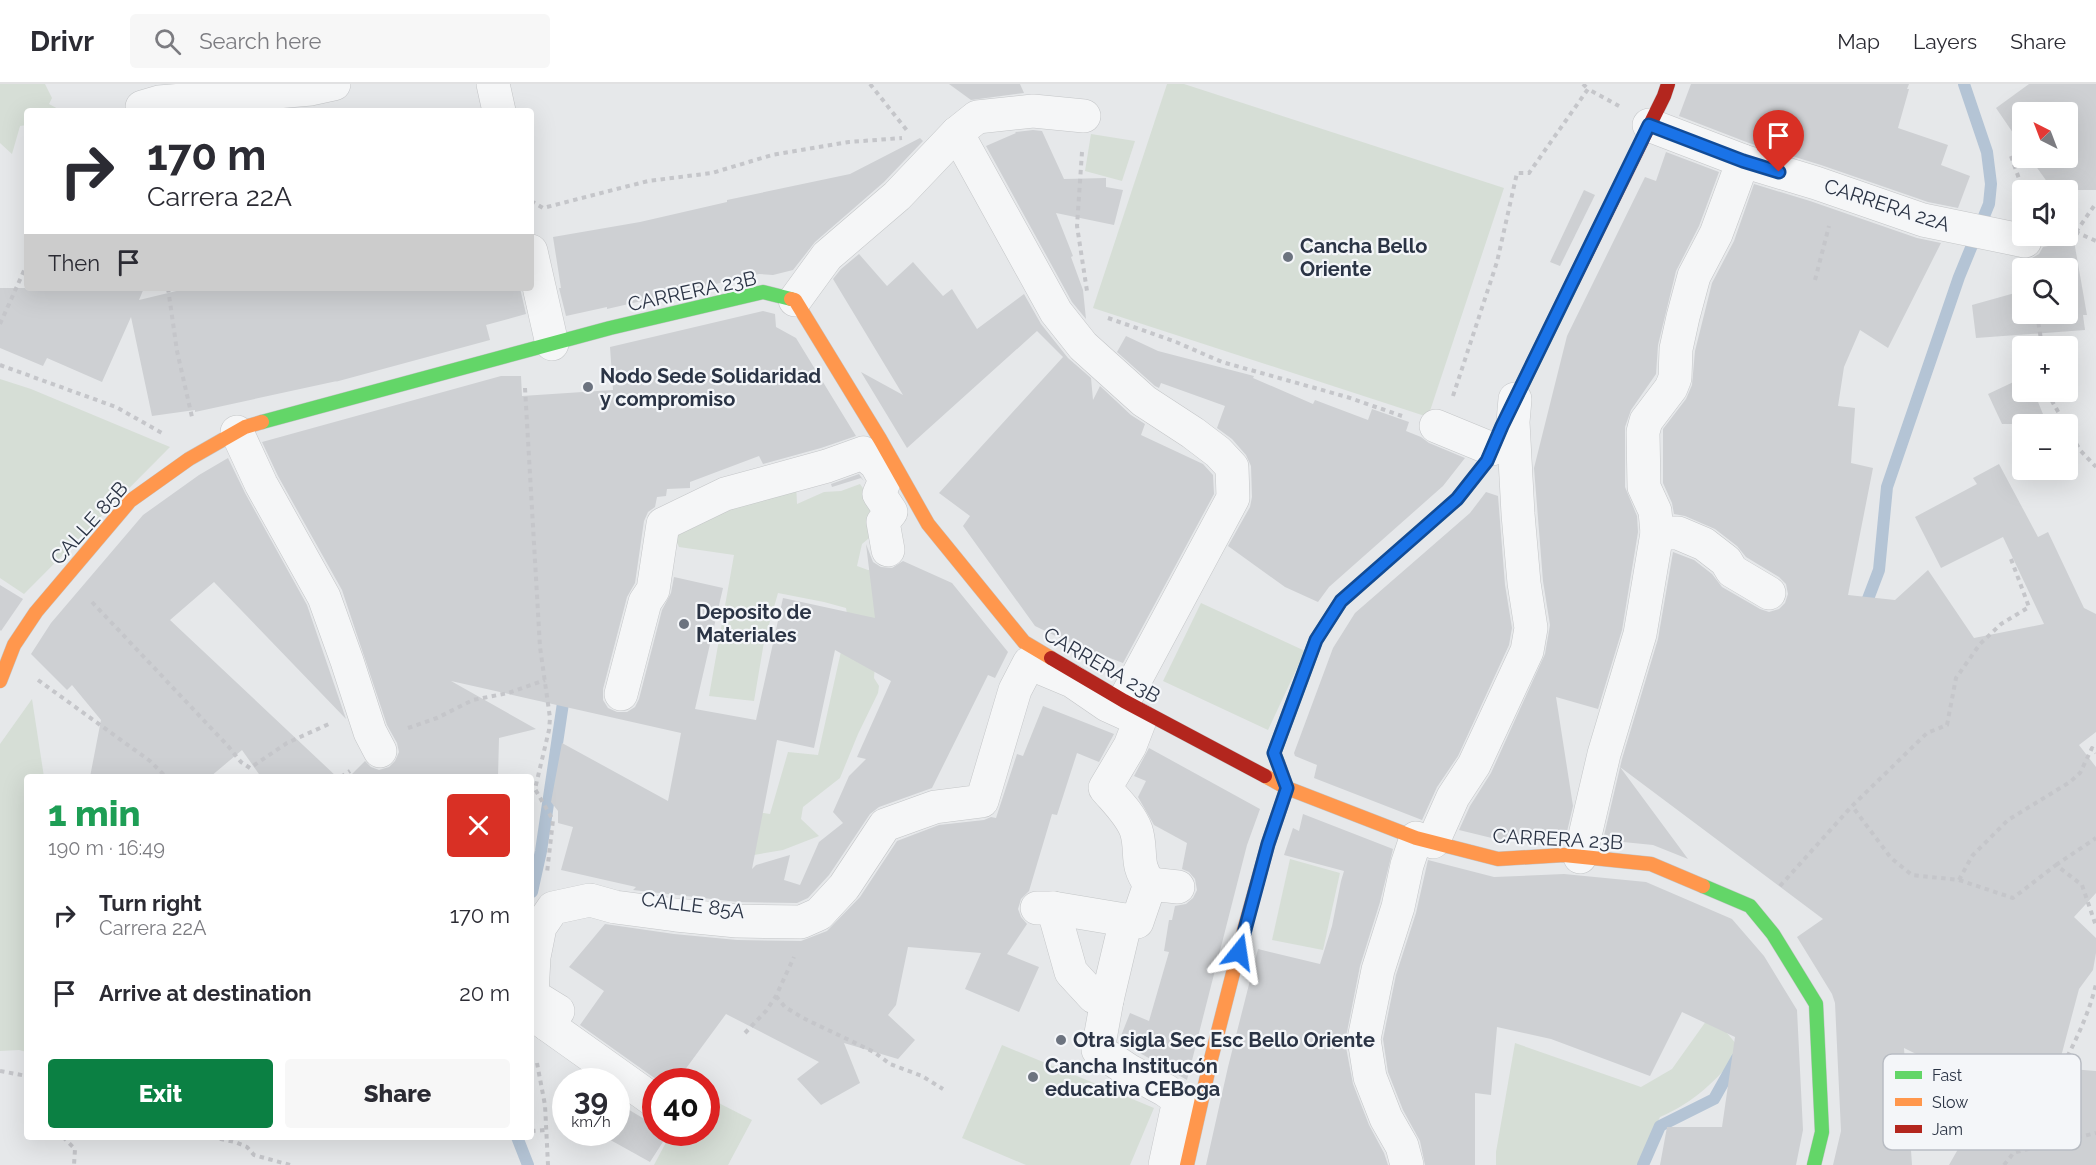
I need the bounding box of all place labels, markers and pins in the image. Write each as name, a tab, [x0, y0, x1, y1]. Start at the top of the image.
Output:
pin	[1753, 110, 1804, 172]
place label: Cancha Bello Oriente	[1300, 234, 1427, 281]
marker: Cancha Bello Oriente	[1281, 250, 1295, 264]
place label: Nodo Sede Solidaridad y compromiso	[600, 364, 821, 411]
marker: Nodo Sede Solidaridad y compromiso	[581, 380, 595, 394]
place label: Deposito de Materiales	[696, 600, 811, 647]
marker: Deposito de Materiales	[677, 617, 691, 631]
place label: Otra sigla Sec Esc Bello Oriente	[1073, 1028, 1375, 1052]
marker: Otra sigla Sec Esc Bello Oriente	[1054, 1033, 1068, 1047]
place label: Cancha Institucón educativa CEBoga	[1045, 1054, 1220, 1101]
marker: Cancha Institucón educativa CEBoga	[1026, 1070, 1040, 1084]

